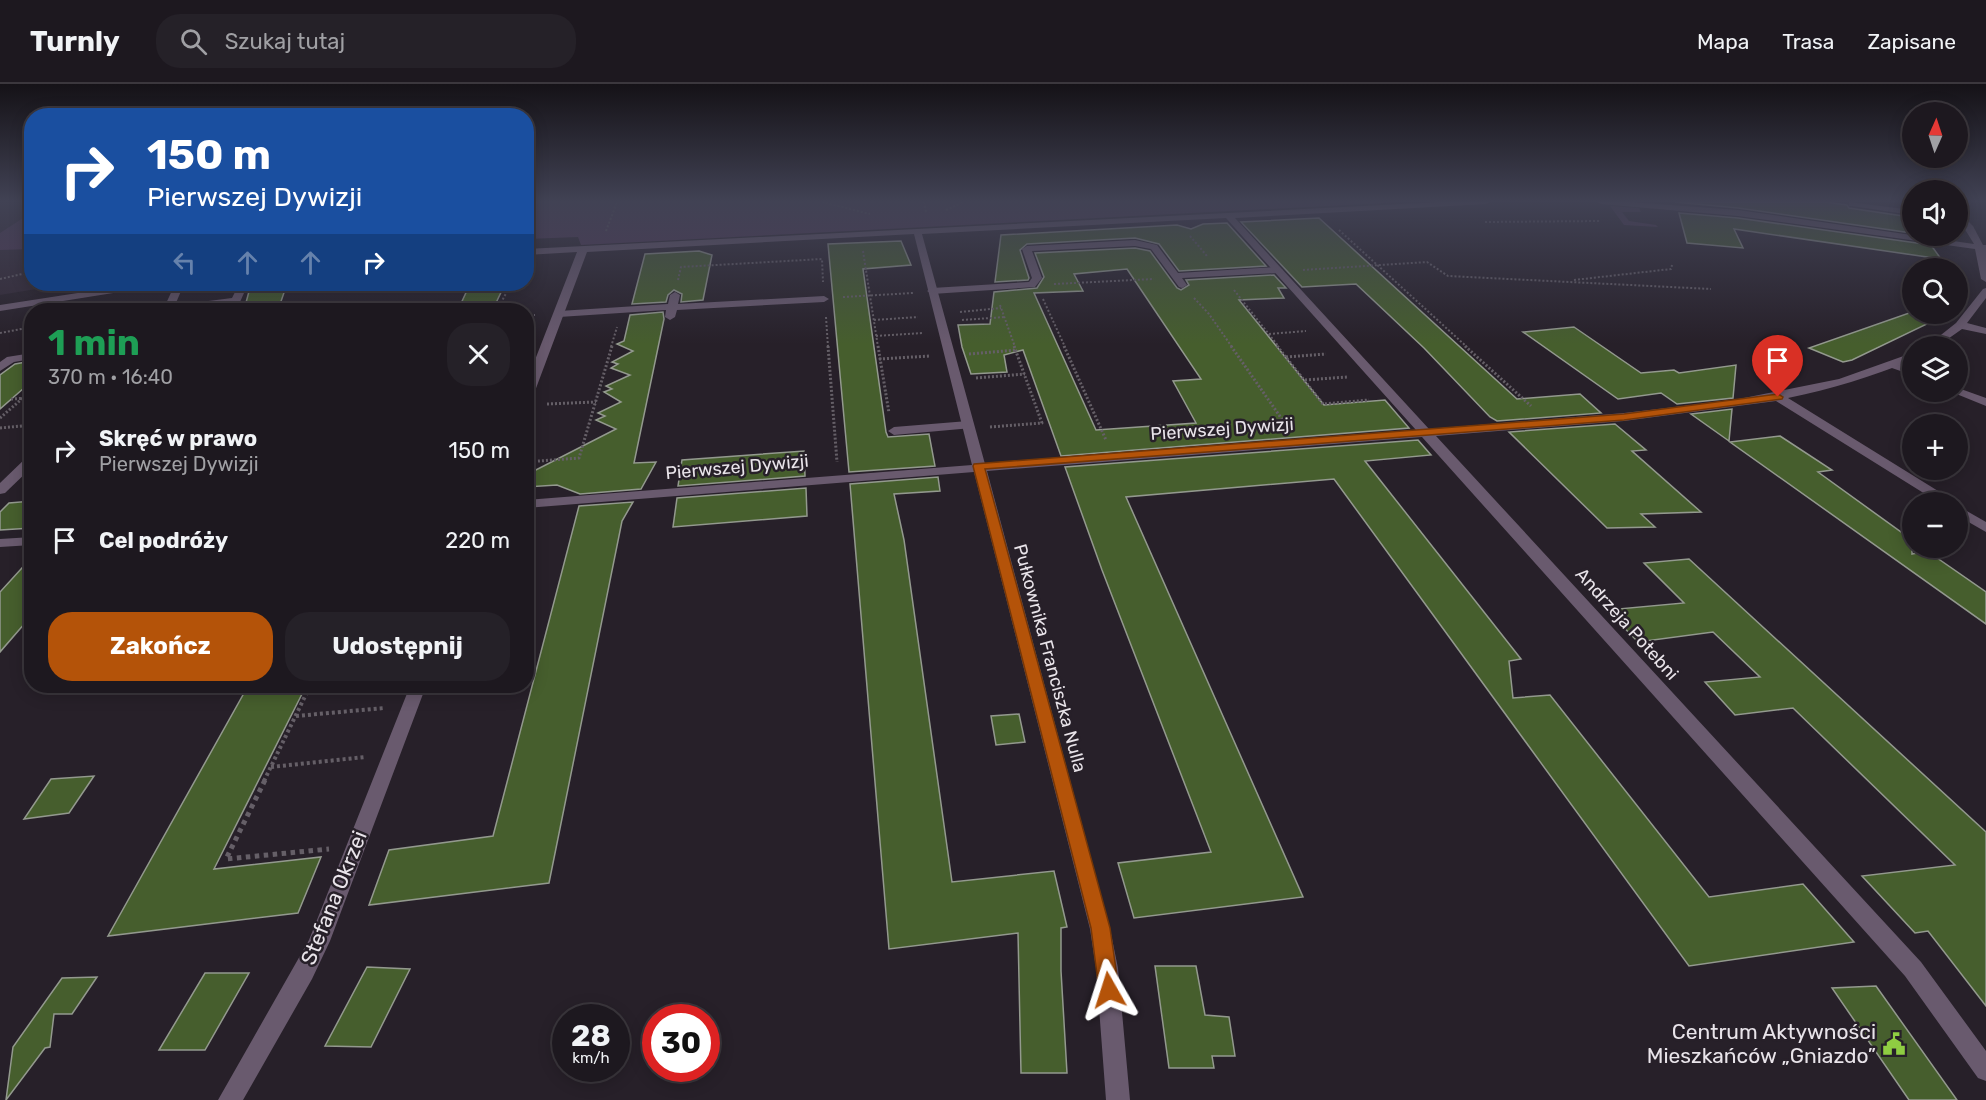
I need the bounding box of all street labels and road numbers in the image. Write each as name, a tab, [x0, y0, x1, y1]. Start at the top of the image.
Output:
street label: Pierwszej Dywizji	[1150, 413, 1294, 445]
street label: Pierwszej Dywizji	[665, 450, 809, 484]
street label: Pułkownika Franciszka Nulla	[1009, 541, 1091, 775]
street label: Andrzeja Potebni	[1571, 563, 1683, 685]
street label: Stefana Okrzei	[295, 827, 372, 968]

